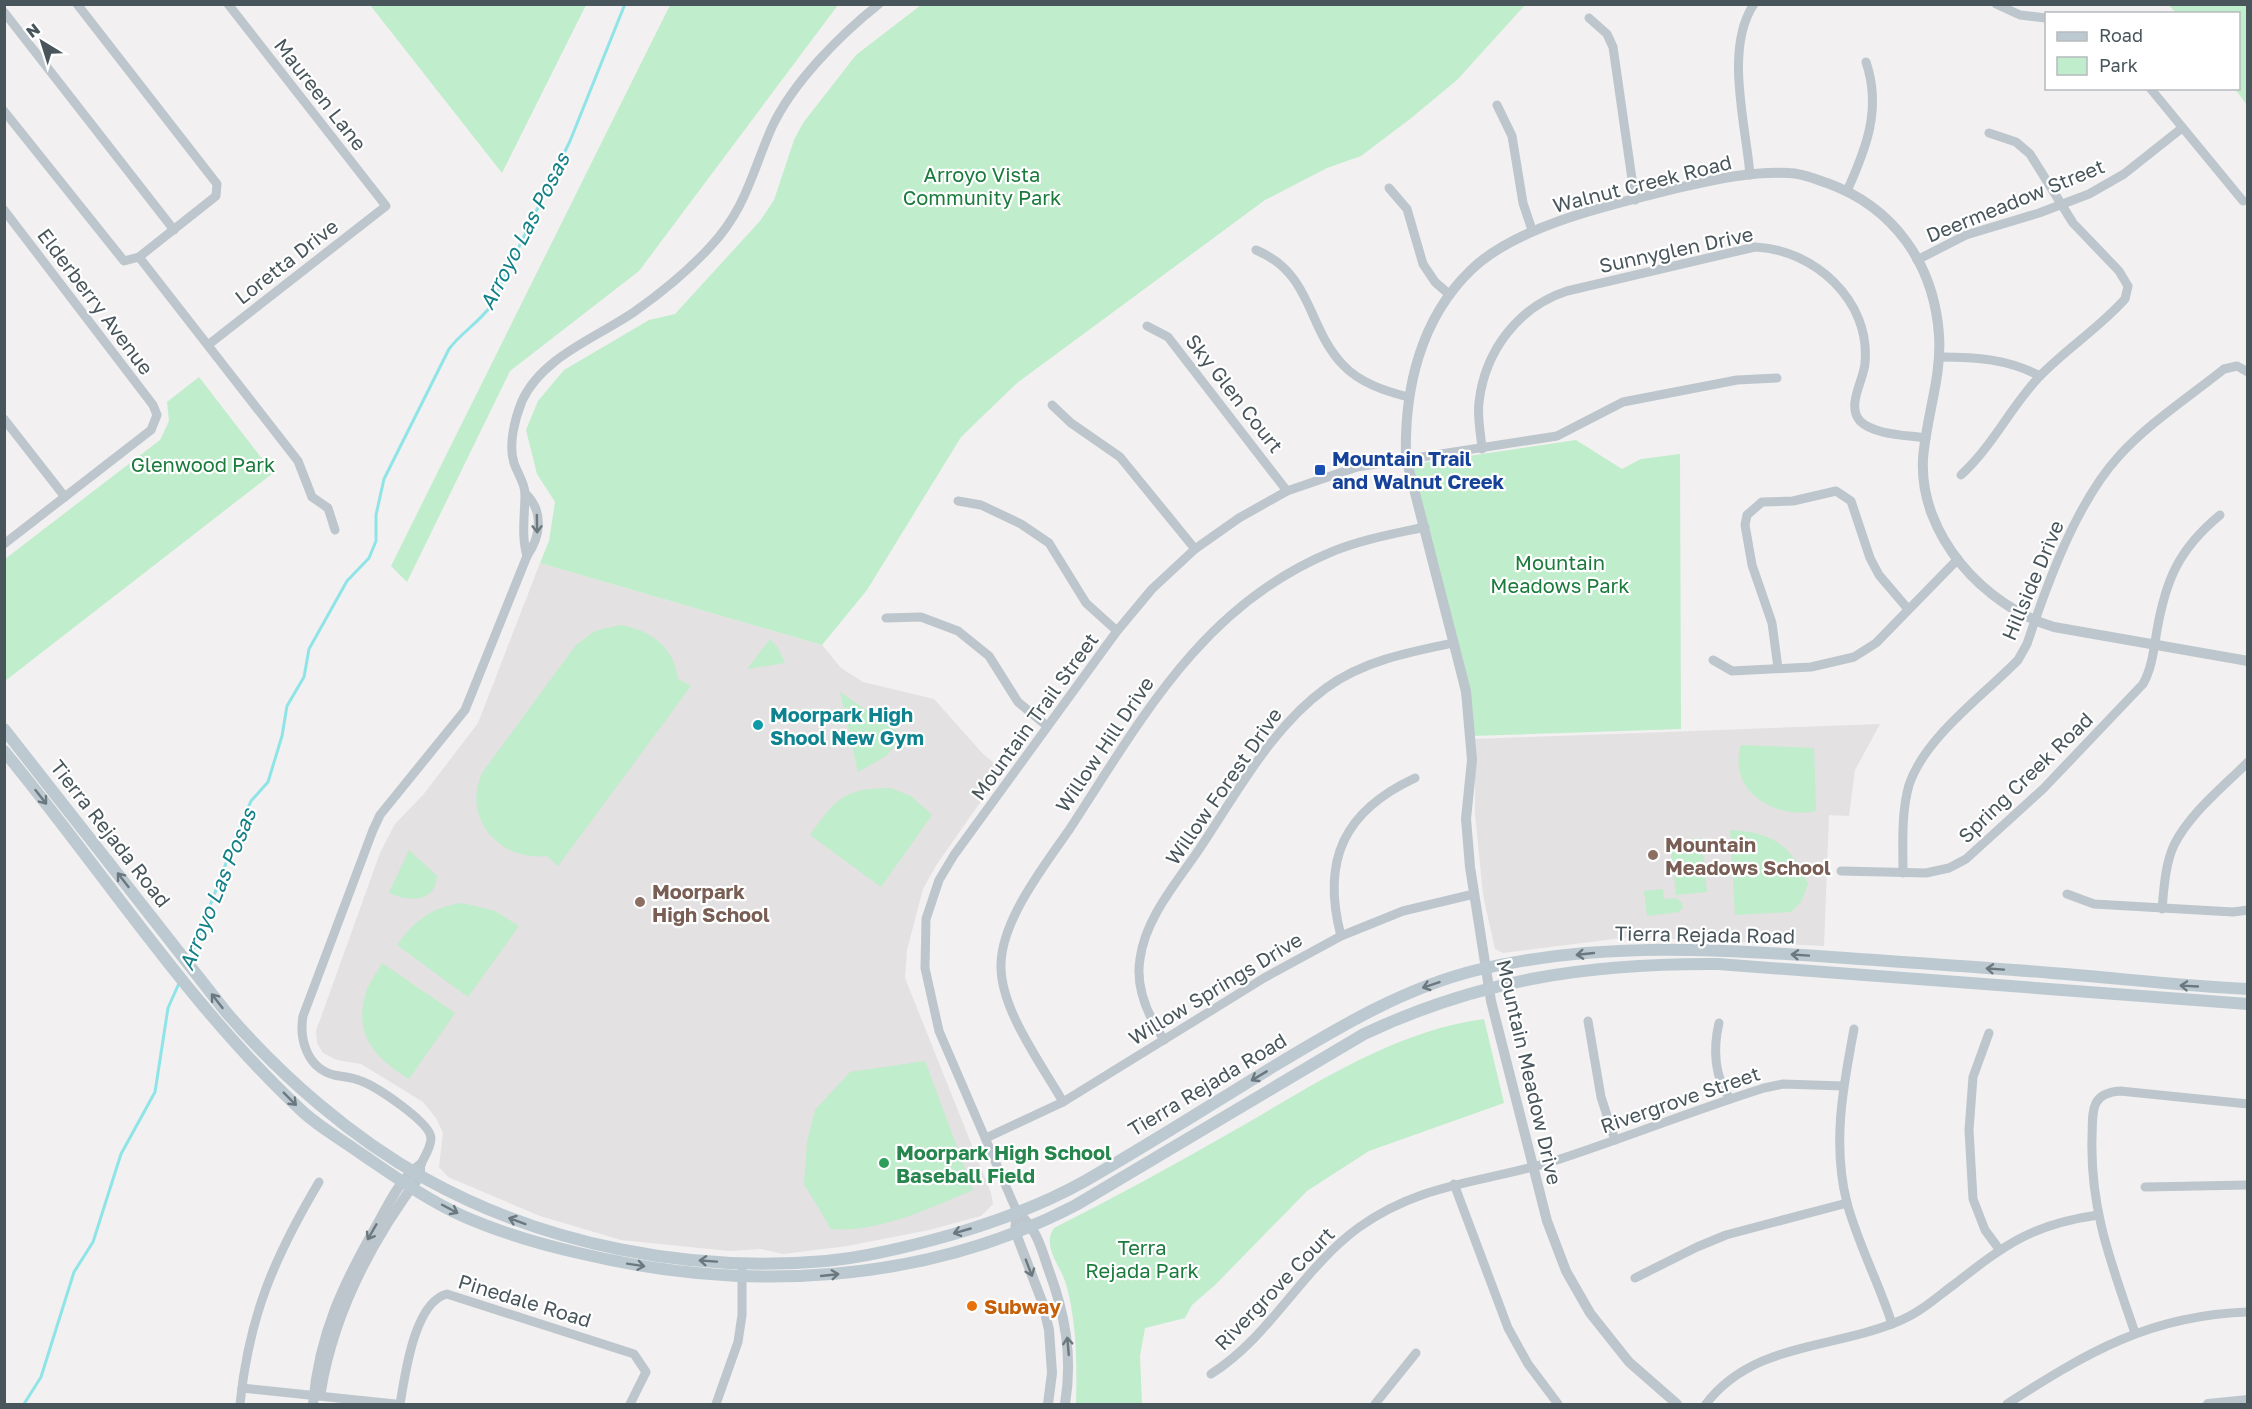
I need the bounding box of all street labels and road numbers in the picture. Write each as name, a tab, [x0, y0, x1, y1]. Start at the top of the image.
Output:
street label: Maureen Lane	[270, 33, 372, 155]
street label: Walnut Creek Road	[1550, 149, 1734, 217]
street label: Deermeadow Street	[1922, 153, 2108, 247]
street label: Loretta Drive	[230, 213, 342, 309]
street label: Sunnyglen Drive	[1597, 221, 1755, 277]
street label: Elderberry Avenue	[33, 223, 159, 379]
street label: Sky Glen Court	[1181, 329, 1289, 457]
street label: Hillside Drive	[1996, 516, 2068, 644]
street label: Mountain Trail Street	[965, 628, 1103, 804]
street label: Willow Hill Drive	[1050, 672, 1158, 816]
street label: Willow Forest Drive	[1160, 703, 1286, 869]
street label: Spring Creek Road	[1953, 707, 2097, 847]
street label: Tierra Rejada Road	[46, 755, 176, 911]
street label: Tierra Rejada Road	[1615, 920, 1795, 948]
street label: Willow Springs Drive	[1124, 927, 1306, 1049]
street label: Mountain Meadow Drive	[1492, 957, 1568, 1187]
street label: Tierra Rejada Road	[1124, 1027, 1290, 1141]
street label: Rivergrove Street	[1597, 1060, 1763, 1138]
street label: Rivergrove Court	[1209, 1221, 1339, 1355]
street label: Pinedale Road	[456, 1268, 594, 1332]

